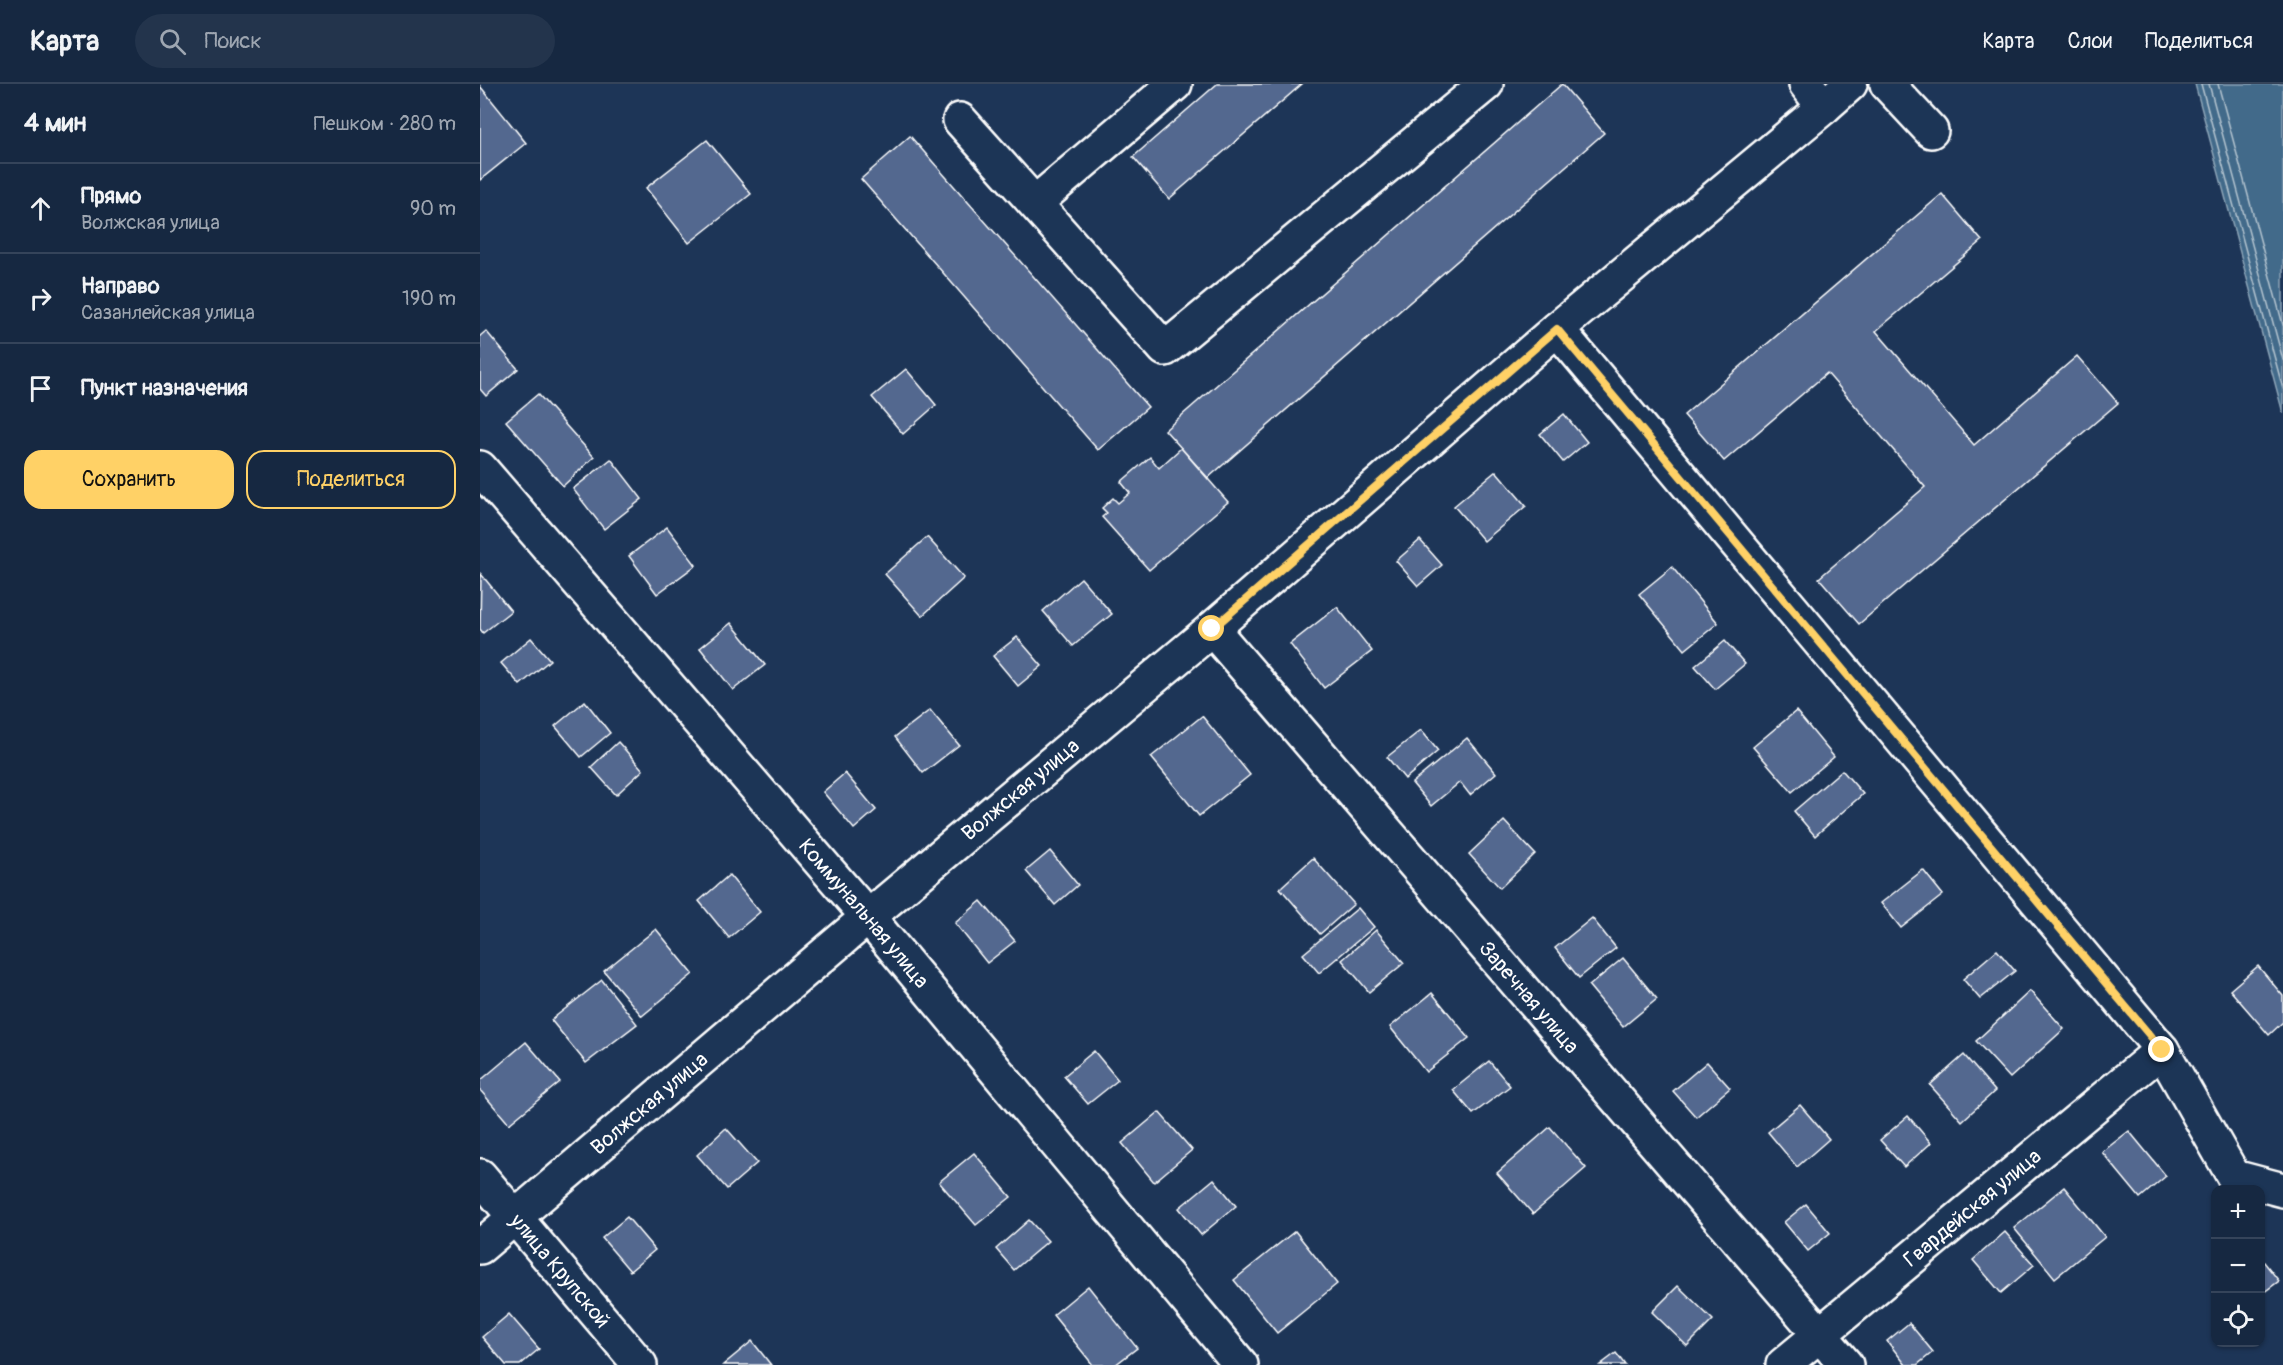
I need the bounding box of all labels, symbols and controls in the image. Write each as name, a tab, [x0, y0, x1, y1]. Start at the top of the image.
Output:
search box	[135, 14, 555, 68]
text: Карта	[30, 24, 99, 59]
icon: search	[156, 25, 189, 58]
text: Поиск	[204, 27, 262, 55]
text: Карта	[1982, 28, 2034, 55]
text: Слои	[2067, 28, 2112, 55]
text: Поделиться	[2145, 28, 2253, 55]
text: 4 мин	[24, 107, 86, 139]
text: Пешком · 280 m	[314, 111, 456, 136]
text: Прямо	[81, 182, 141, 210]
icon: ahead	[24, 192, 57, 225]
text: 90 m	[410, 196, 456, 221]
text: Волжская улица	[81, 210, 220, 235]
text: Направо	[81, 272, 160, 300]
icon: right	[24, 282, 57, 315]
text: 190 m	[402, 286, 456, 311]
text: Сазанлейская улица	[81, 300, 255, 325]
icon: arrive	[24, 372, 57, 405]
text: Пункт назначения	[81, 374, 248, 402]
button: Сохранить	[24, 450, 234, 509]
button: Поделиться	[246, 450, 456, 509]
route start	[1198, 615, 1224, 641]
street label: Волжская улица	[956, 733, 1085, 847]
street label: Коммунальная улица	[792, 833, 935, 994]
street label: Заречная улица	[1473, 936, 1585, 1059]
route end	[2148, 1036, 2174, 1062]
street label: Волжская улица	[585, 1046, 714, 1161]
street label: Гвардейская улица	[1898, 1143, 2047, 1273]
map controls	[2211, 1185, 2265, 1347]
button: +	[2211, 1185, 2265, 1239]
street label: улица Крупской	[503, 1208, 616, 1334]
button: −	[2211, 1239, 2265, 1293]
button: locate	[2211, 1293, 2265, 1347]

